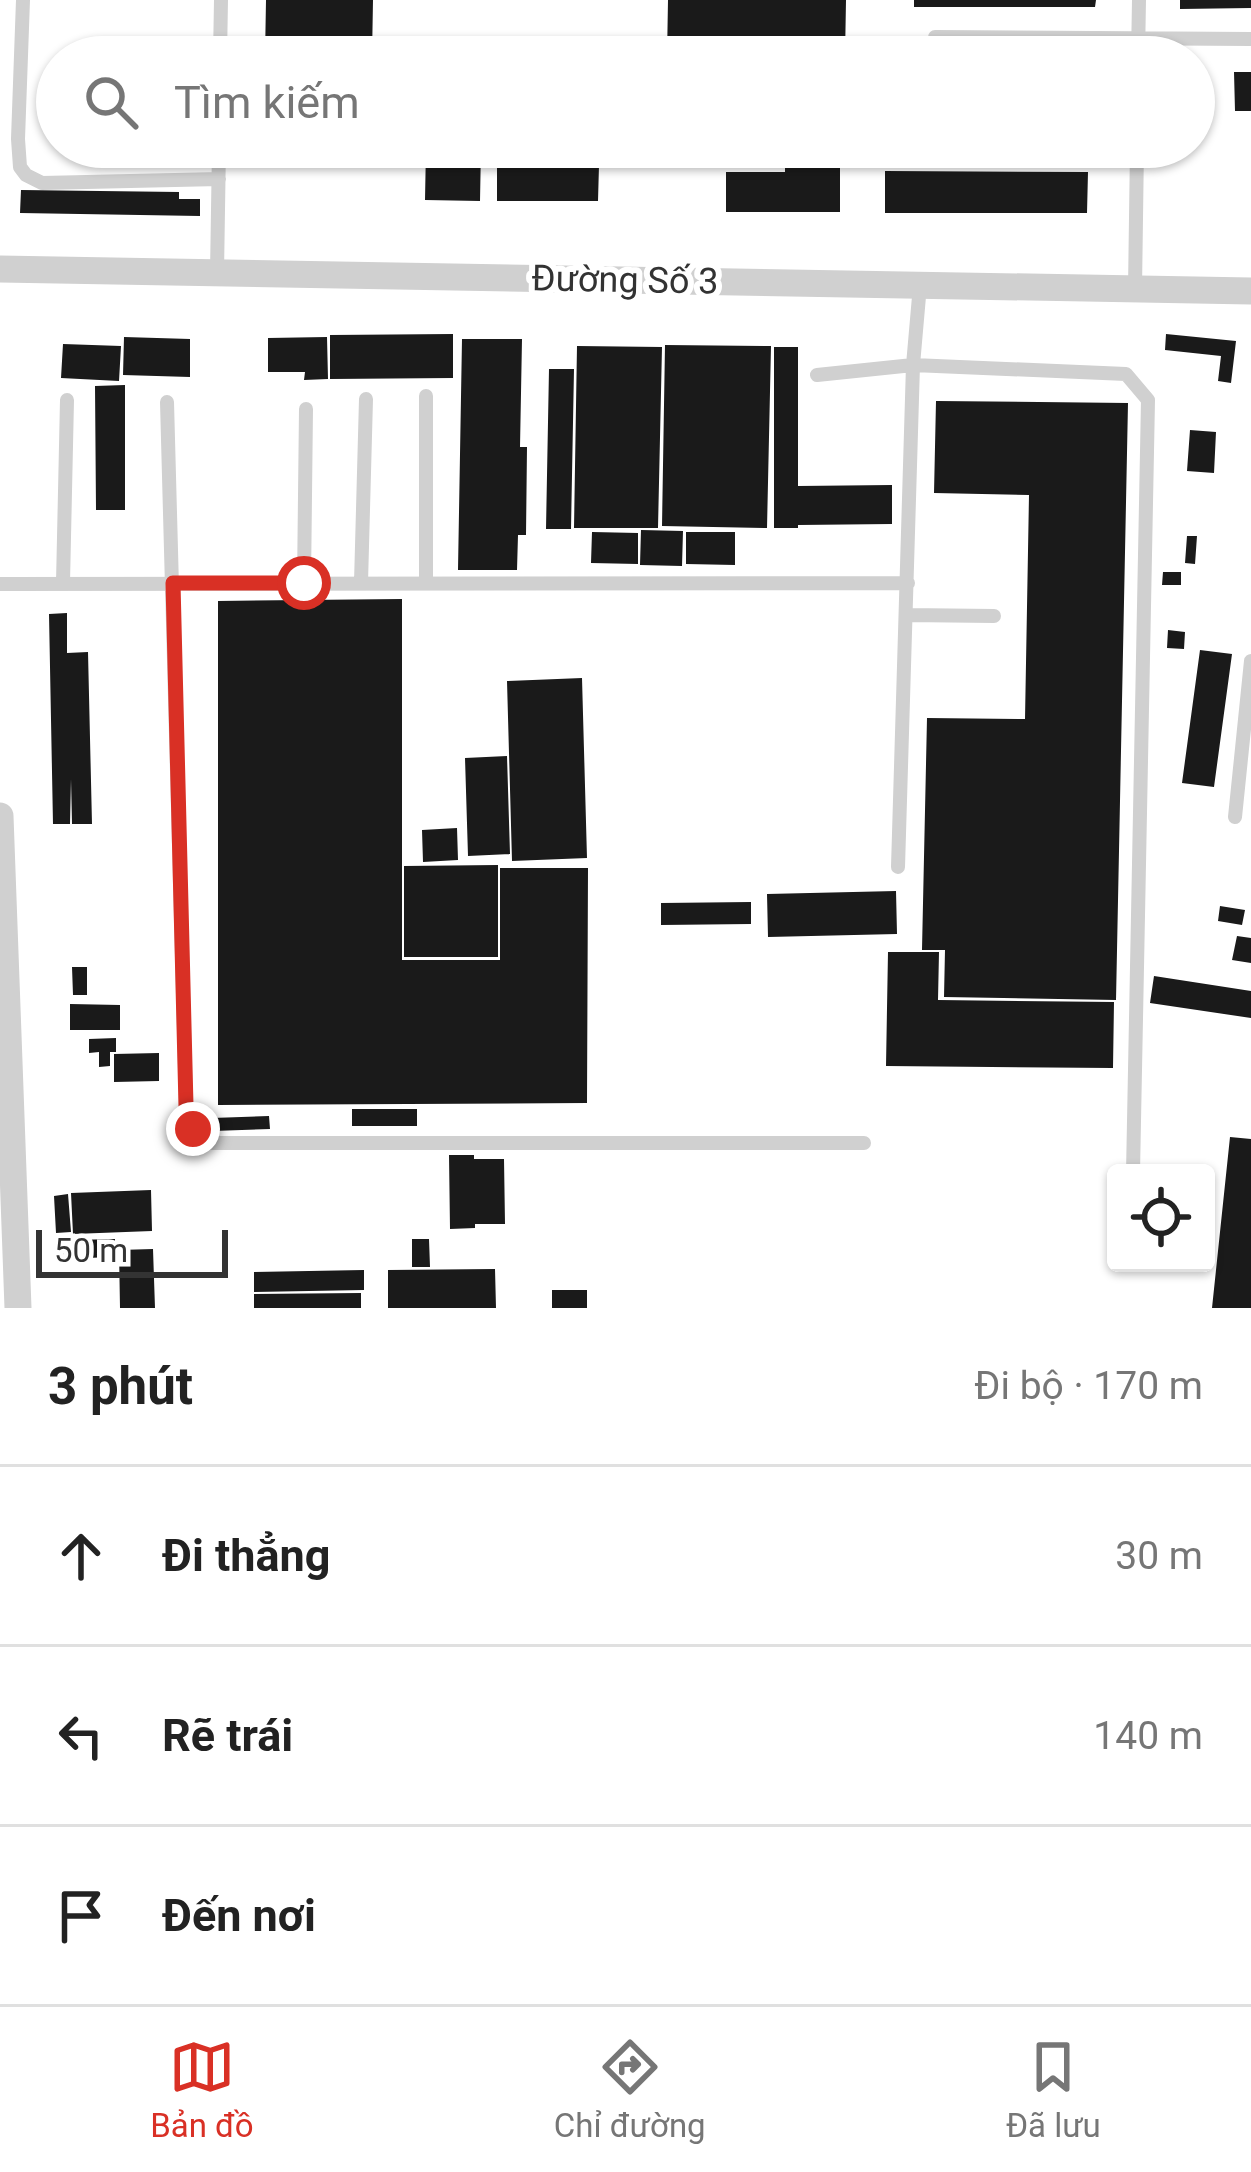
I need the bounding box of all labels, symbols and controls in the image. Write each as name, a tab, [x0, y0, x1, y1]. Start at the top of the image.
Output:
search box	[36, 36, 1215, 168]
icon: search	[78, 69, 144, 135]
text: Tìm kiếm	[174, 76, 360, 129]
street label: Đường Số 3	[531, 257, 719, 303]
route start	[277, 556, 331, 610]
route end	[166, 1102, 220, 1156]
map controls	[1107, 1164, 1215, 1272]
button: locate	[1107, 1164, 1215, 1272]
scale bar	[36, 1224, 228, 1277]
text: 50 m	[54, 1231, 128, 1270]
text: 3 phút	[48, 1357, 193, 1416]
text: Đi bộ · 170 m	[974, 1363, 1203, 1409]
icon: ahead	[48, 1523, 114, 1589]
text: Đi thẳng	[162, 1529, 330, 1582]
text: 30 m	[1115, 1533, 1203, 1579]
icon: left	[48, 1703, 114, 1769]
text: Rẽ trái	[162, 1709, 293, 1762]
text: 140 m	[1093, 1713, 1203, 1759]
icon: arrive	[48, 1883, 114, 1949]
text: Đến nơi	[162, 1889, 316, 1942]
tab: Bản đồ	[150, 2034, 254, 2145]
tab: Chỉ đường	[554, 2034, 706, 2145]
tab: Đã lưu	[1006, 2034, 1101, 2145]

